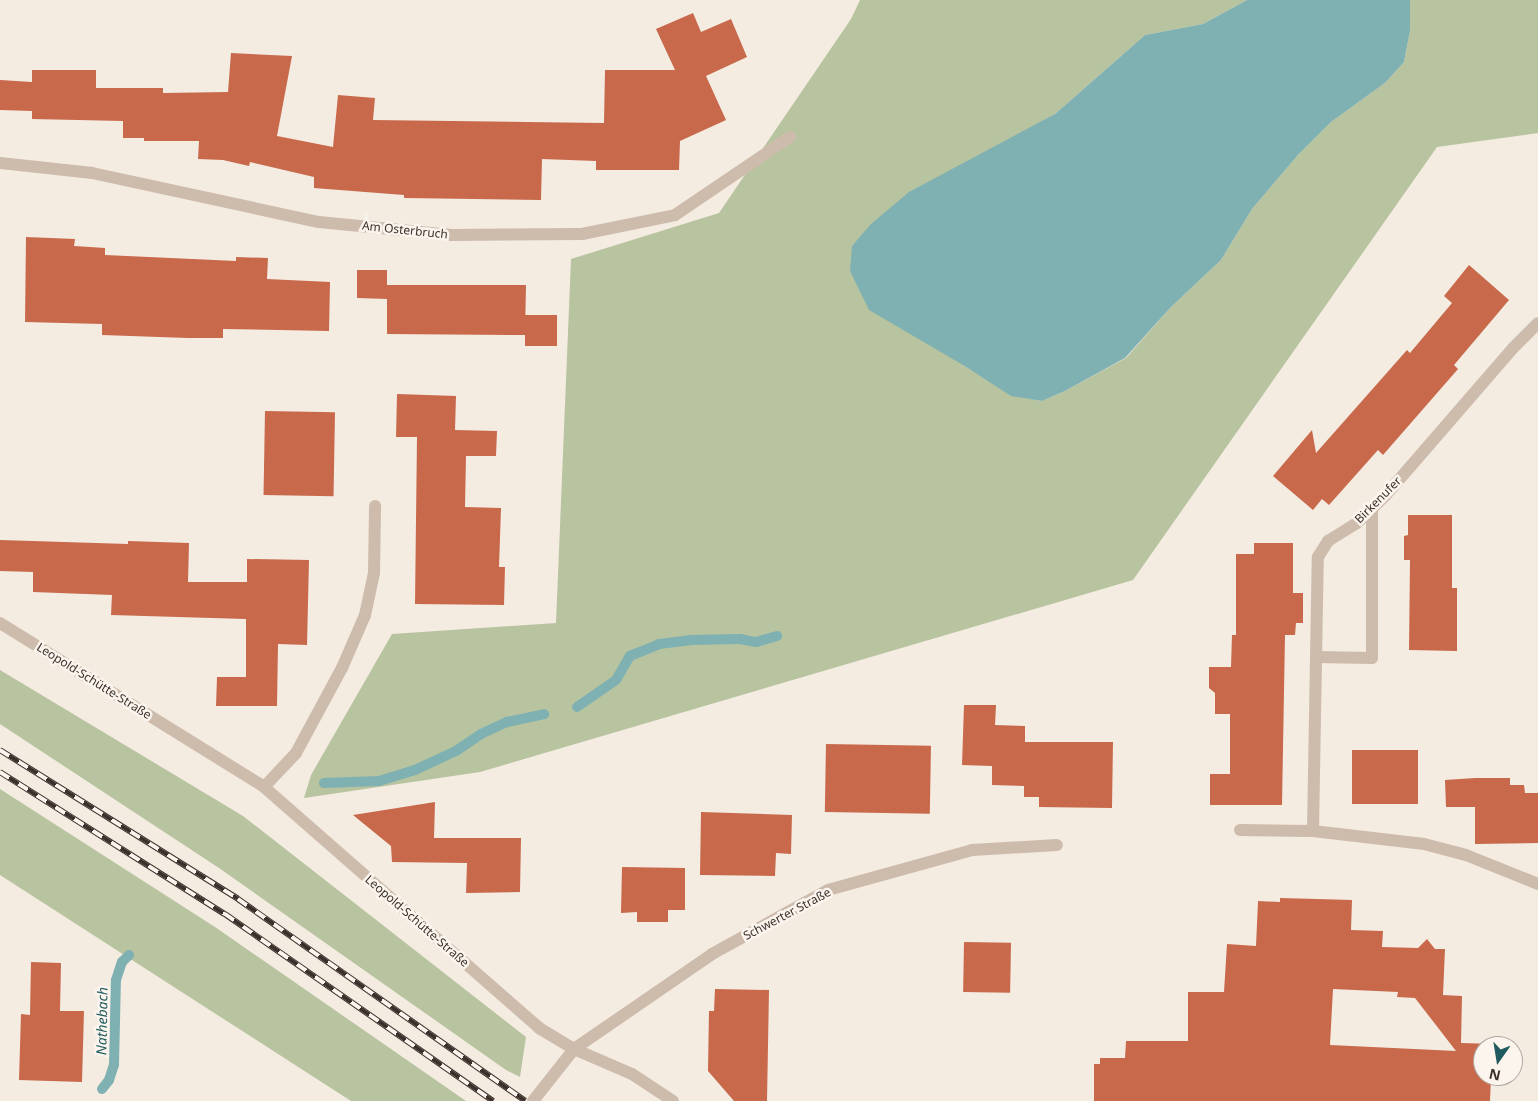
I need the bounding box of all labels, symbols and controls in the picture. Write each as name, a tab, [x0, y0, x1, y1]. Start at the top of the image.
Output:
street label: Am Osterbruch	[361, 218, 449, 242]
street label: Birkenufer	[1352, 474, 1404, 526]
street label: Leopold-Schütte-Straße	[34, 640, 154, 722]
street label: Leopold-Schütte-Straße	[362, 872, 472, 970]
street label: Schwerter Straße	[741, 885, 833, 943]
water label: Nathebach	[93, 987, 111, 1055]
north arrow	[1473, 1036, 1523, 1086]
text: N	[1487, 1065, 1502, 1086]

